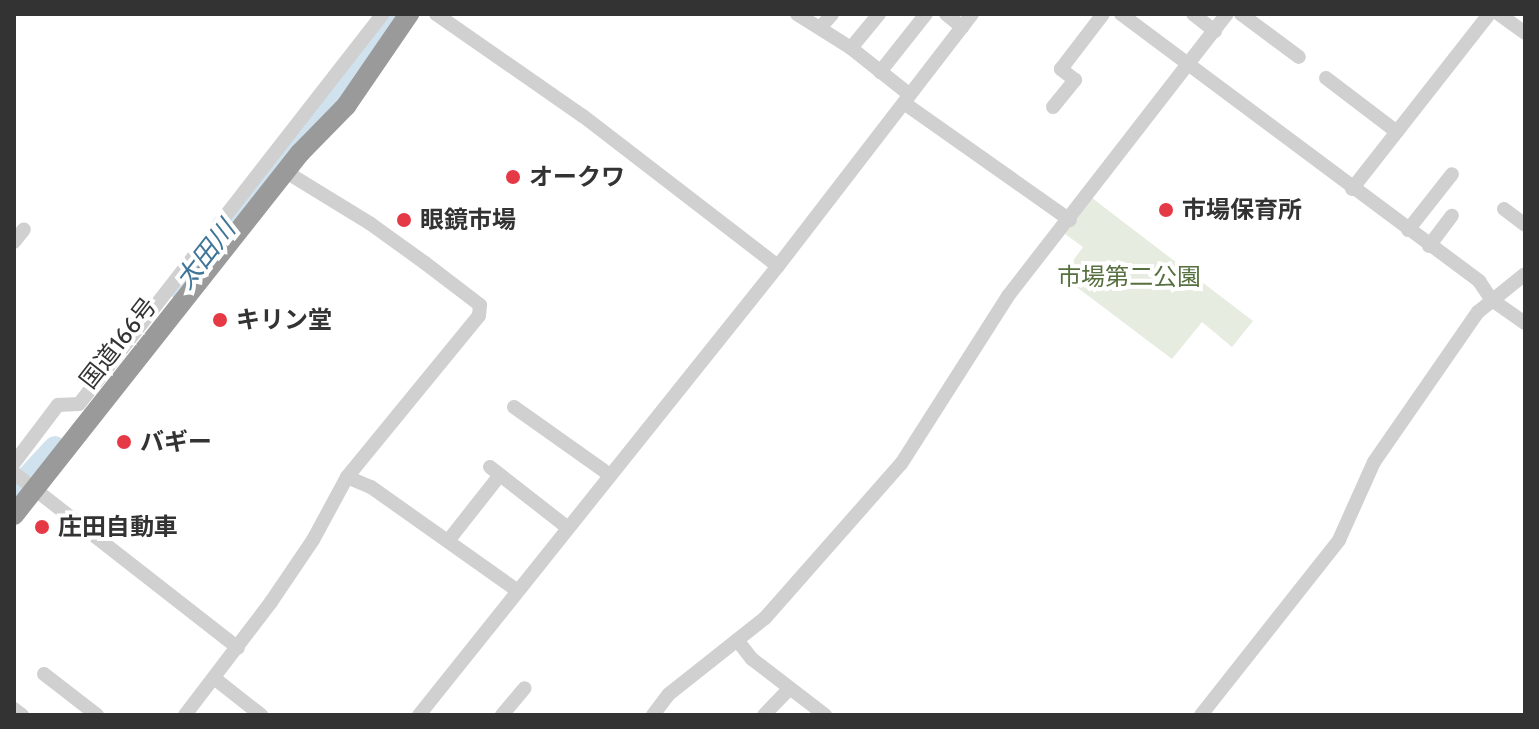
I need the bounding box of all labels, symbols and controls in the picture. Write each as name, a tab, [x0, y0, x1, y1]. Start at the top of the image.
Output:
place label: オークワ	[529, 163, 625, 191]
marker: オークワ	[504, 168, 522, 186]
place label: 市場保育所	[1182, 196, 1302, 224]
marker: 市場保育所	[1157, 201, 1175, 219]
place label: 眼鏡市場	[420, 206, 516, 234]
marker: 眼鏡市場	[395, 211, 413, 229]
water label: 太田川	[170, 215, 242, 295]
park label: 市場第二公園	[1057, 263, 1201, 291]
street label: 国道166号	[74, 292, 162, 394]
place label: キリン堂	[236, 306, 332, 334]
marker: キリン堂	[211, 311, 229, 329]
place label: バギー	[140, 428, 212, 456]
marker: バギー	[115, 433, 133, 451]
place label: 庄田自動車	[58, 513, 178, 541]
marker: 庄田自動車	[33, 518, 51, 536]

